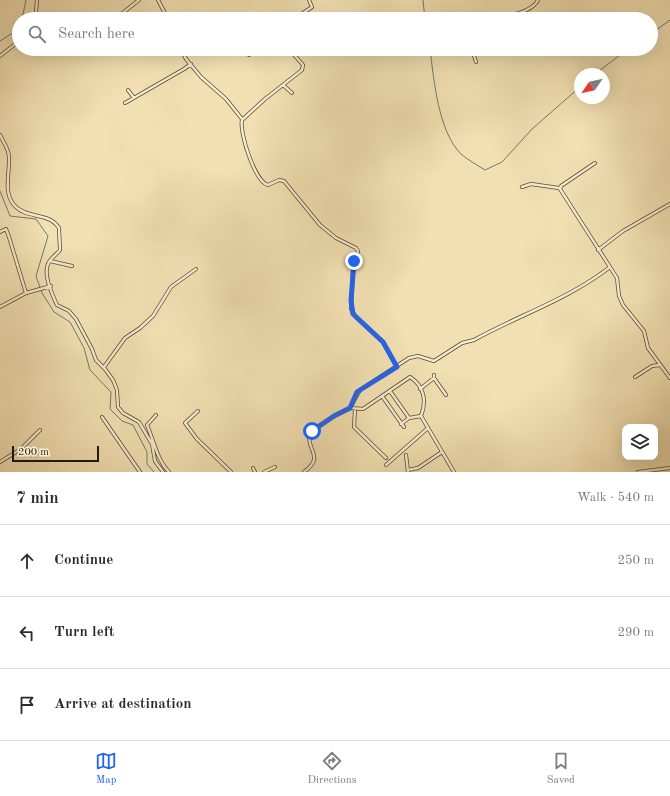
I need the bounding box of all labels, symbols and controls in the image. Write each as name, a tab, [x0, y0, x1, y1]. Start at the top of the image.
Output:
search box	[12, 12, 658, 56]
icon: search	[26, 23, 48, 45]
text: Search here	[58, 27, 135, 42]
north arrow	[574, 68, 610, 104]
route end	[345, 252, 363, 270]
route start	[303, 422, 321, 440]
map controls	[622, 424, 658, 460]
button: layers	[622, 424, 658, 460]
scale bar	[12, 444, 99, 463]
text: 200 m	[18, 447, 49, 458]
text: 7 min	[16, 490, 59, 507]
text: Walk · 540 m	[577, 491, 654, 504]
icon: ahead	[16, 550, 38, 572]
text: Continue	[54, 553, 113, 568]
text: 250 m	[617, 554, 654, 567]
icon: left	[16, 622, 38, 644]
text: Turn left	[54, 625, 114, 640]
text: 290 m	[617, 626, 654, 639]
icon: arrive	[16, 694, 38, 716]
text: Arrive at destination	[54, 697, 192, 712]
tab: Map	[95, 750, 117, 788]
tab: Directions	[308, 750, 356, 788]
tab: Saved	[547, 750, 575, 788]

